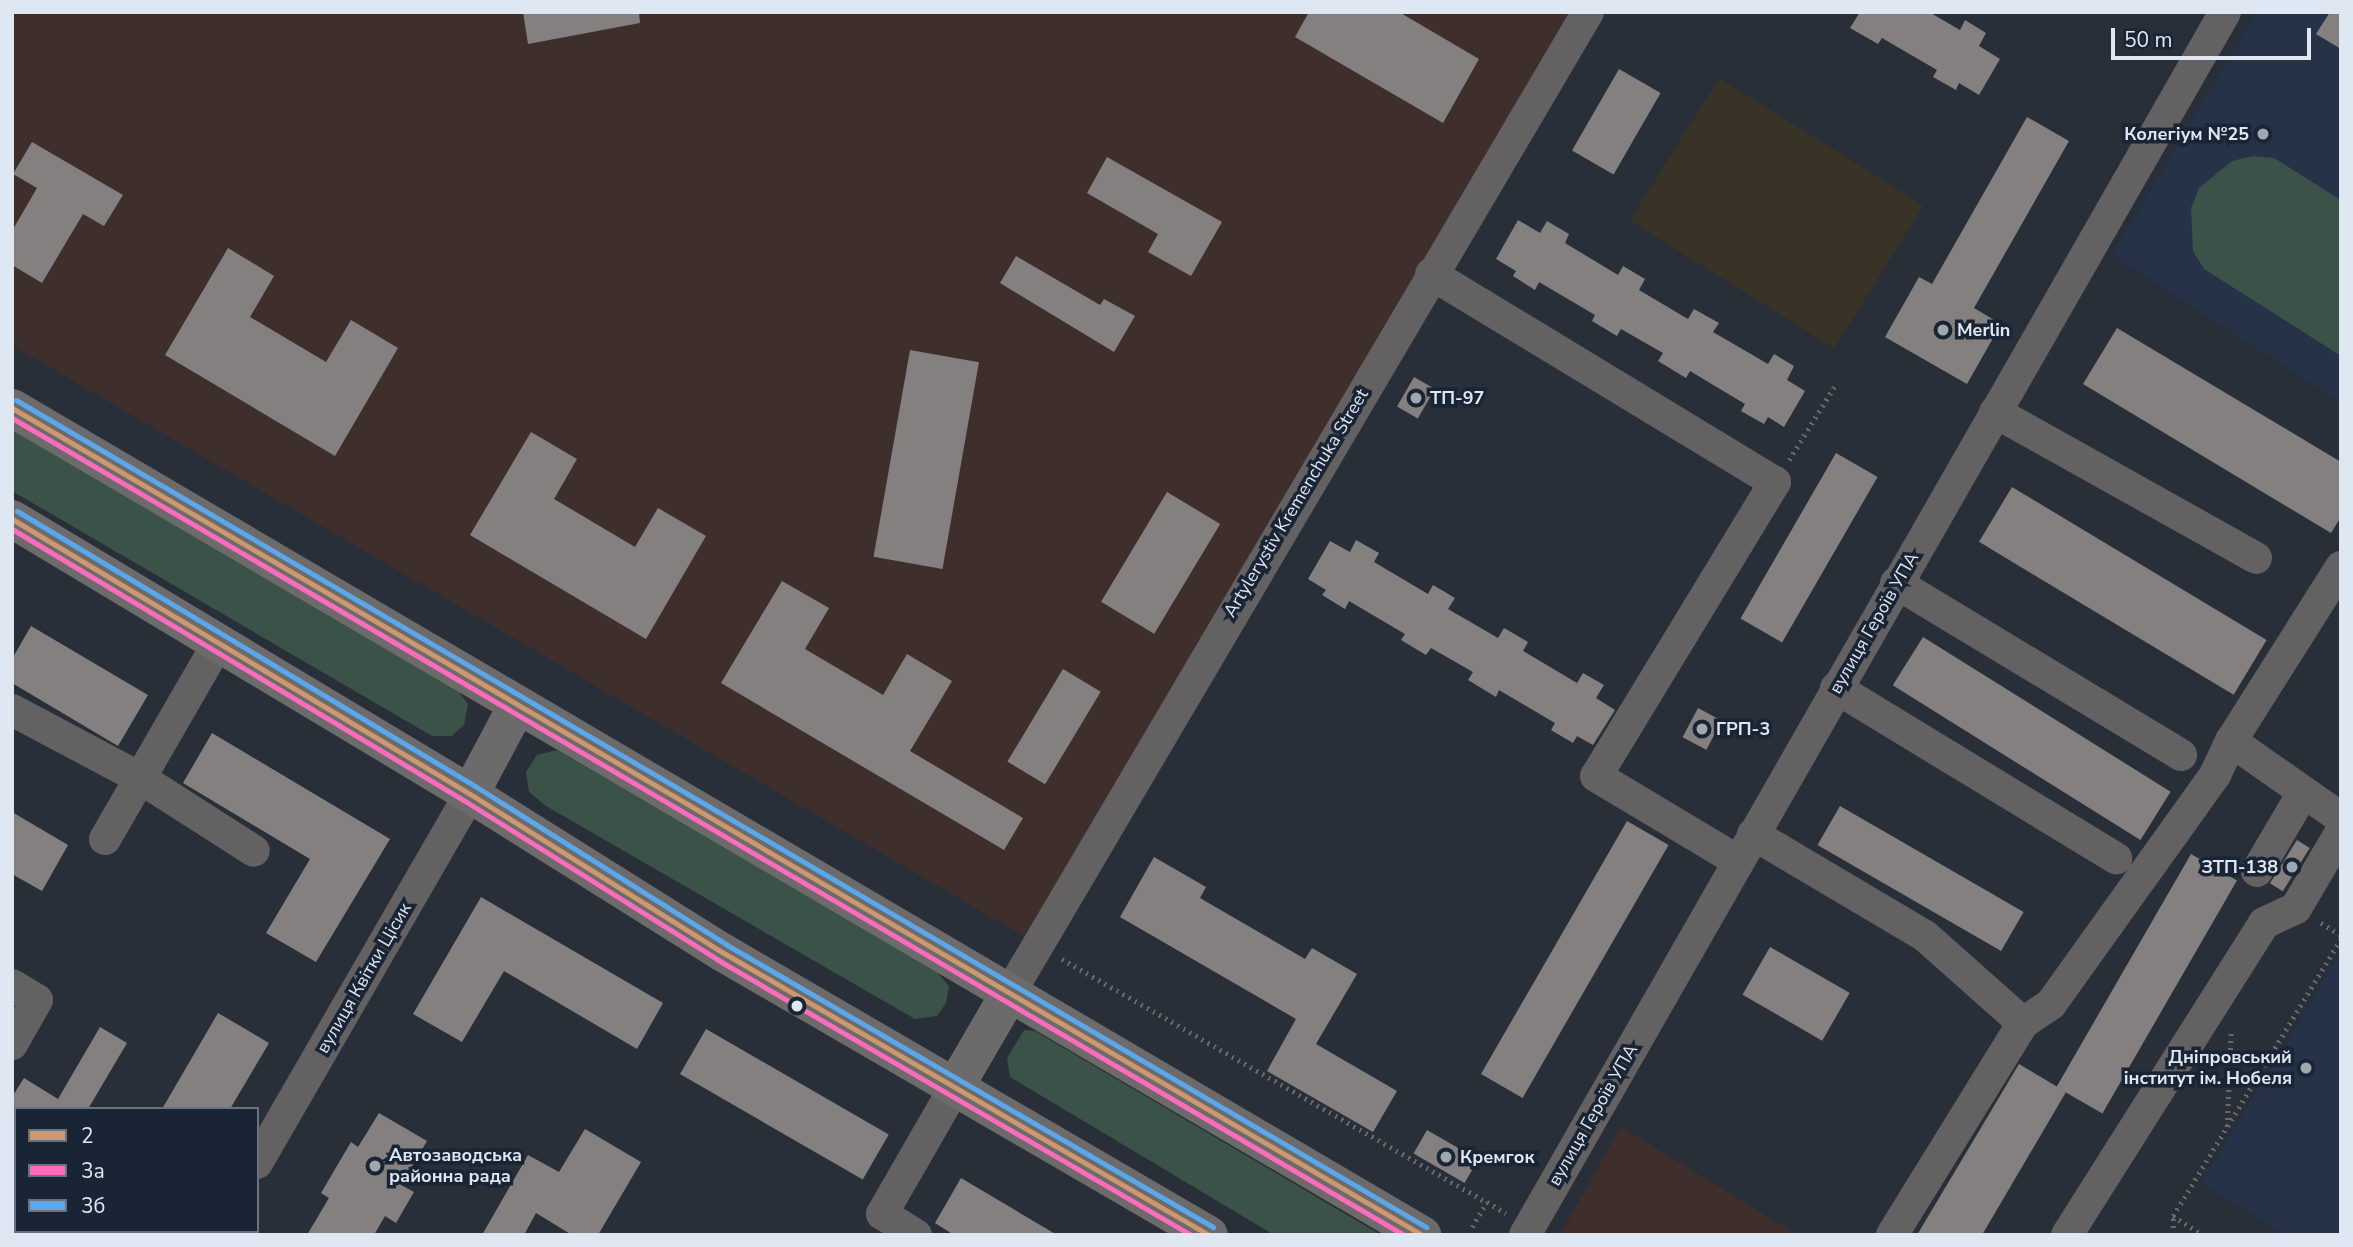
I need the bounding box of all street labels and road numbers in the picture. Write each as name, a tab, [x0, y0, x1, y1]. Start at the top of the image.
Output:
street label: Artylerystiv Kremenchuka Street	[1219, 385, 1373, 621]
street label: вулиця Героїв УПА	[1825, 548, 1923, 698]
street label: вулиця Квітки Цісик	[312, 899, 416, 1057]
street label: вулиця Героїв УПА	[1544, 1040, 1642, 1190]

